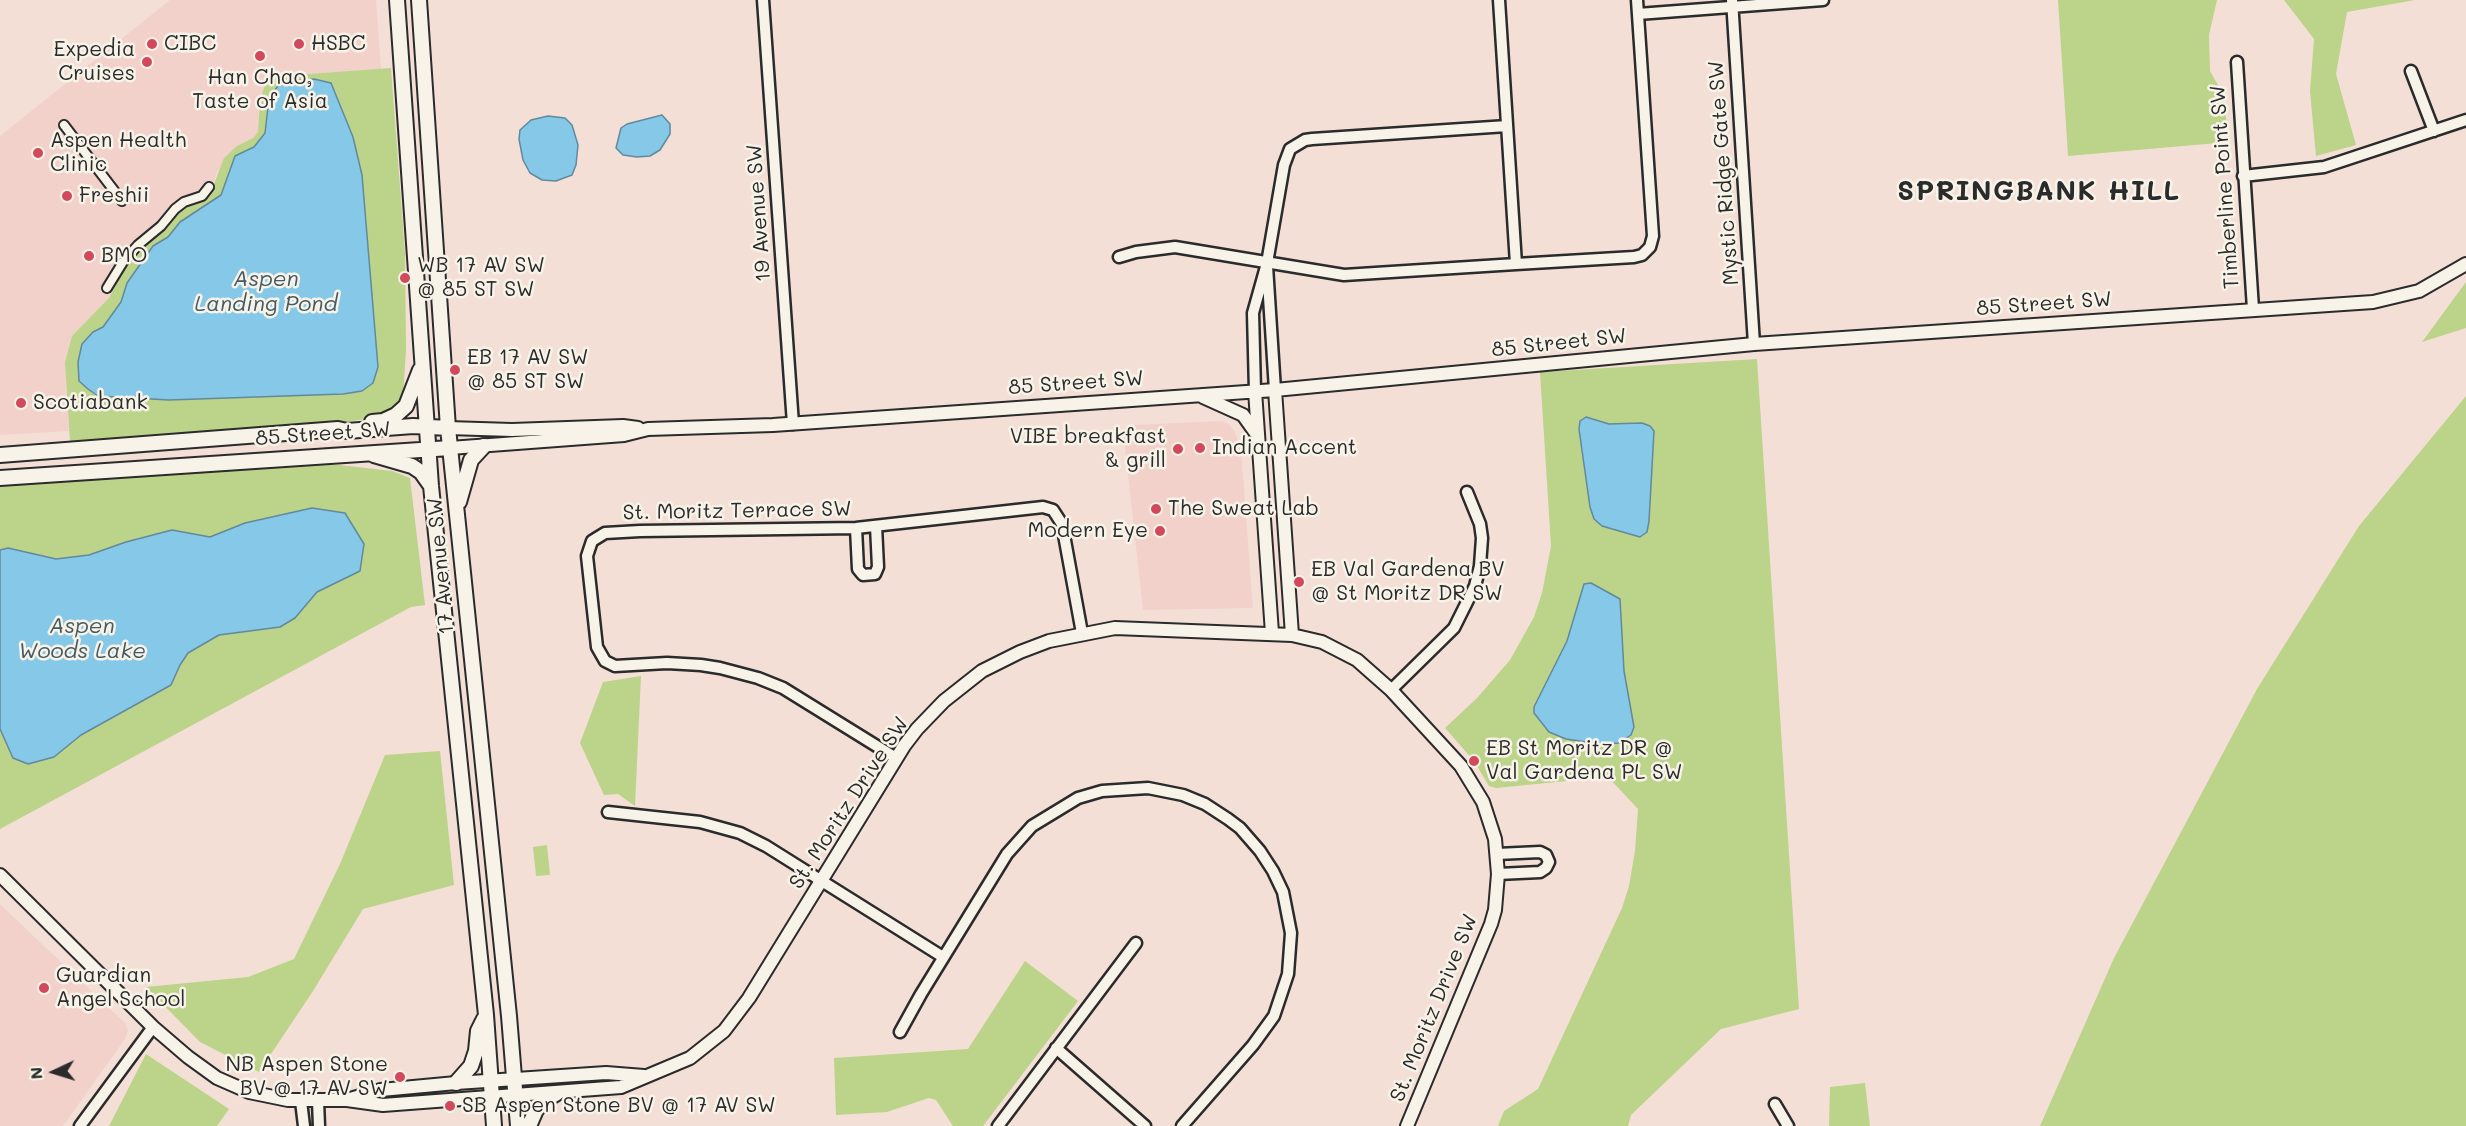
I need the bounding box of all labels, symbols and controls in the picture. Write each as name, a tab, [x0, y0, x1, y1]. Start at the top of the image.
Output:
place label: CIBC	[164, 31, 216, 57]
place label: HSBC	[311, 31, 366, 57]
place label: Expedia Cruises	[53, 37, 135, 87]
marker: CIBC	[145, 37, 159, 51]
marker: HSBC	[292, 37, 306, 51]
marker: Han Chao, Taste of Asia	[253, 49, 267, 63]
marker: Expedia Cruises	[140, 55, 154, 69]
street label: Mystic Ridge Gate SW	[1704, 60, 1744, 286]
place label: Han Chao, Taste of Asia	[192, 65, 328, 115]
street label: Timberline Point SW	[2205, 84, 2245, 290]
place label: Aspen Health Clinic	[50, 128, 186, 178]
street label: 19 Avenue SW	[742, 143, 776, 283]
marker: Aspen Health Clinic	[31, 146, 45, 160]
district label: SPRINGBANK HILL	[1897, 176, 2181, 208]
place label: Freshii	[79, 183, 149, 209]
marker: Freshii	[60, 189, 74, 203]
place label: BMO	[101, 243, 147, 269]
marker: BMO	[82, 249, 96, 263]
place label: WB 17 AV SW @ 85 ST SW	[417, 253, 545, 303]
water label: Aspen Landing Pond	[195, 266, 337, 318]
marker: WB 17 AV SW @ 85 ST SW	[398, 271, 412, 285]
street label: 85 Street SW	[1976, 287, 2112, 321]
street label: 85 Street SW	[1490, 323, 1628, 363]
place label: EB 17 AV SW @ 85 ST SW	[467, 345, 588, 395]
marker: EB 17 AV SW @ 85 ST SW	[448, 363, 462, 377]
street label: 85 Street SW	[1008, 366, 1144, 400]
place label: Scotiabank	[33, 390, 148, 416]
marker: Scotiabank	[14, 396, 28, 410]
street label: 85 Street SW	[255, 417, 391, 451]
place label: VIBE breakfast & grill	[1010, 424, 1166, 474]
place label: Indian Accent	[1212, 435, 1357, 461]
marker: Indian Accent	[1193, 441, 1207, 455]
marker: VIBE breakfast & grill	[1171, 442, 1185, 456]
street label: 17 Avenue SW	[422, 496, 460, 636]
street label: St. Moritz Terrace SW	[622, 496, 852, 526]
place label: The Sweat Lab	[1168, 496, 1319, 522]
marker: The Sweat Lab	[1149, 502, 1163, 516]
place label: Modern Eye	[1028, 518, 1148, 544]
marker: Modern Eye	[1153, 524, 1167, 538]
place label: EB Val Gardena BV @ St Moritz DR SW	[1311, 557, 1505, 607]
marker: EB Val Gardena BV @ St Moritz DR SW	[1292, 575, 1306, 589]
water label: Aspen Woods Lake	[18, 613, 146, 664]
street label: St. Moritz Drive SW	[784, 712, 914, 894]
place label: EB St Moritz DR @ Val Gardena PL SW	[1486, 736, 1682, 786]
marker: EB St Moritz DR @ Val Gardena PL SW	[1467, 754, 1481, 768]
street label: St. Moritz Drive SW	[1385, 910, 1483, 1106]
place label: Guardian Angel School	[56, 963, 186, 1013]
marker: Guardian Angel School	[37, 981, 51, 995]
north arrow	[24, 1042, 84, 1102]
place label: NB Aspen Stone BV @ 17 AV SW	[226, 1052, 388, 1102]
text: N	[25, 1066, 46, 1080]
marker: NB Aspen Stone BV @ 17 AV SW	[393, 1070, 407, 1084]
place label: SB Aspen Stone BV @ 17 AV SW	[462, 1093, 776, 1119]
marker: SB Aspen Stone BV @ 17 AV SW	[443, 1099, 457, 1113]

